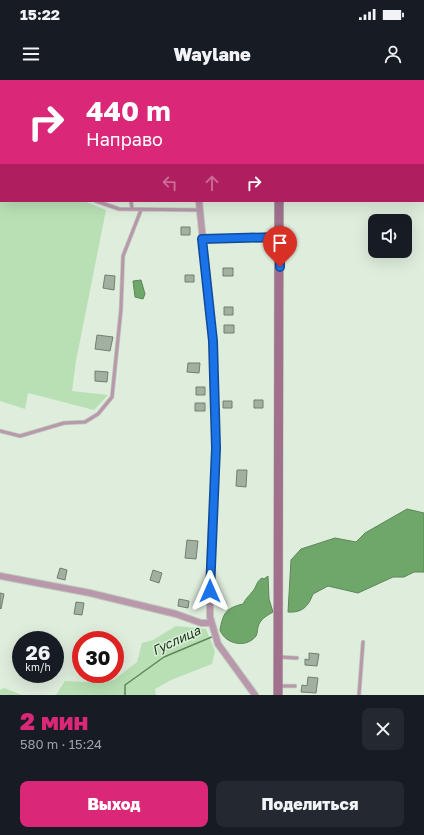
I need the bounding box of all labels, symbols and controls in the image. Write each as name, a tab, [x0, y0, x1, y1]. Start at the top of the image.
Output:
text: 15:22	[20, 5, 60, 23]
icon: menu	[20, 43, 42, 65]
text: Waylane	[173, 43, 251, 65]
icon: person	[382, 43, 404, 65]
text: 440 m	[86, 94, 171, 127]
icon: right	[20, 96, 72, 148]
text: Направо	[86, 128, 163, 150]
icon: left	[159, 172, 181, 194]
icon: ahead	[201, 172, 223, 194]
icon: right	[243, 172, 265, 194]
map controls	[368, 214, 412, 258]
button: sound	[368, 214, 412, 258]
pin	[263, 226, 297, 267]
icon: arrive	[269, 232, 291, 254]
position arrow	[189, 570, 231, 612]
water label: Гуслица	[149, 622, 203, 658]
speed limit sign: 30	[72, 631, 124, 683]
text: 26	[26, 640, 50, 664]
text: km/h	[25, 661, 51, 673]
text: 2 мин	[20, 706, 88, 735]
button: close	[362, 708, 404, 750]
text: 580 m · 15:24	[20, 736, 102, 752]
button: Выход	[20, 781, 208, 827]
button: Поделиться	[216, 781, 404, 827]

